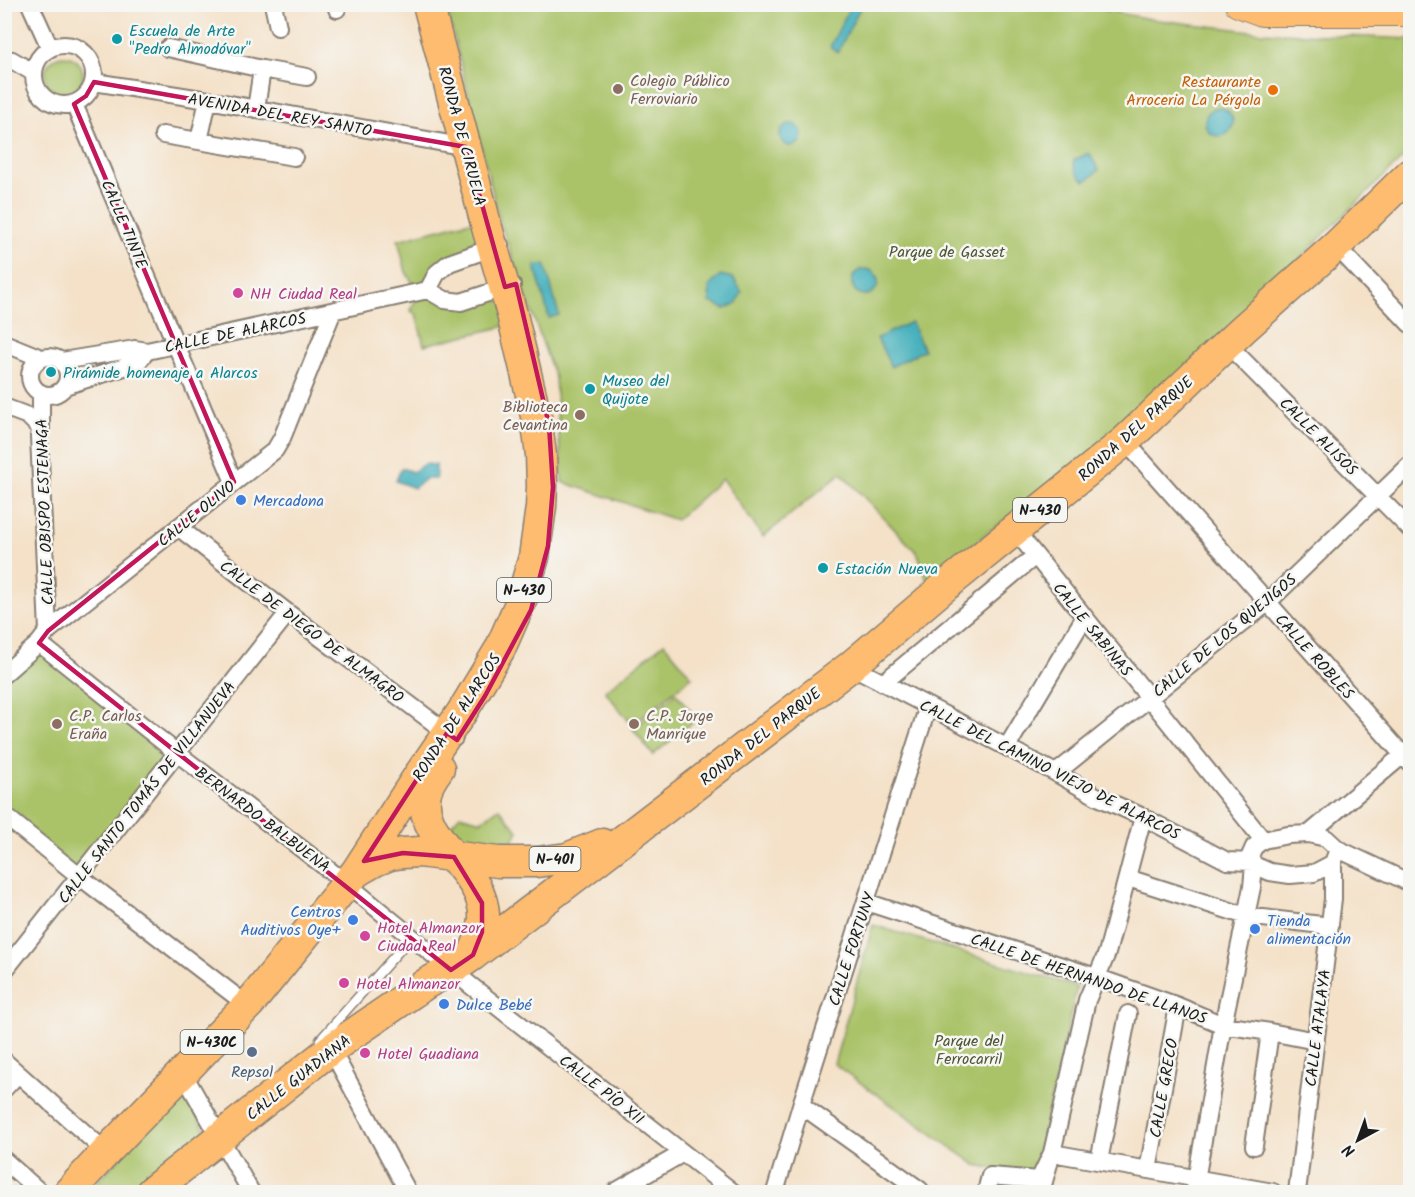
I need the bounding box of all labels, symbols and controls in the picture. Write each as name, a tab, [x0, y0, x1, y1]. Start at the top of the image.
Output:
place label: Escuela de Arte "Pedro Almodóvar"	[129, 19, 252, 62]
marker: Escuela de Arte "Pedro Almodóvar"	[110, 32, 124, 46]
street label: RONDA DE CIRUELA	[431, 64, 492, 209]
place label: Colegio Público Ferroviario	[630, 69, 730, 112]
place label: Restaurante Arroceria La Pérgola	[1126, 70, 1261, 113]
marker: Colegio Público Ferroviario	[611, 82, 625, 96]
marker: Restaurante Arroceria La Pérgola	[1266, 83, 1280, 97]
street label: AVENIDA DEL REY SANTO	[186, 87, 374, 144]
street label: CALLE TINTE	[94, 176, 154, 274]
park label: Parque de Gasset	[889, 240, 1006, 265]
place label: NH Ciudad Real	[250, 282, 357, 307]
marker: NH Ciudad Real	[231, 286, 245, 300]
street label: CALLE DE ALARCOS	[162, 306, 309, 361]
place label: Pirámide homenaje a Alarcos	[63, 361, 258, 386]
marker: Pirámide homenaje a Alarcos	[44, 365, 58, 379]
place label: Museo del Quijote	[602, 369, 669, 412]
street label: RONDA DEL PARQUE	[1073, 370, 1200, 488]
marker: Museo del Quijote	[583, 382, 597, 396]
street label: CALLE ALISOS	[1273, 392, 1363, 483]
place label: Biblioteca Cevantina	[502, 395, 568, 438]
marker: Biblioteca Cevantina	[573, 408, 587, 422]
street label: CALLE OBISPO ESTENAGA	[30, 418, 61, 606]
street label: CALLE OLIVO	[152, 475, 242, 554]
place label: Mercadona	[253, 489, 324, 514]
marker: Mercadona	[234, 493, 248, 507]
road number: N-430	[1013, 498, 1067, 522]
street label: CALLE DE DIEGO DE ALMAGRO	[214, 554, 409, 710]
place label: Estación Nueva	[835, 557, 938, 582]
marker: Estación Nueva	[816, 561, 830, 575]
street label: CALLE DE LOS QUEJIGOS	[1147, 568, 1303, 704]
street label: CALLE SABINAS	[1046, 577, 1138, 683]
road number: N-430	[497, 578, 551, 602]
street label: CALLE ROBLES	[1268, 608, 1360, 706]
street label: RONDA DE ALARCOS	[406, 649, 508, 787]
street label: CALLE SANTO TOMÁS DE VILLANUEVA	[52, 676, 242, 910]
street label: RONDA DEL PARQUE	[695, 681, 828, 793]
street label: CALLE DEL CAMINO VIEJO DE ALARCOS	[915, 694, 1184, 847]
place label: C.P. Carlos Eraña	[69, 704, 142, 747]
place label: C.P. Jorge Manrique	[646, 704, 713, 747]
marker: C.P. Carlos Eraña	[50, 717, 64, 731]
marker: C.P. Jorge Manrique	[627, 717, 641, 731]
street label: BERNARDO BALBUENA	[189, 761, 335, 880]
road number: N-401	[530, 847, 580, 871]
street label: CALLE FORTUNY	[822, 889, 883, 1010]
place label: Centros Auditivos Oye+	[240, 900, 341, 943]
place label: Tienda alimentación	[1267, 909, 1351, 952]
marker: Centros Auditivos Oye+	[346, 913, 360, 927]
place label: Hotel Almanzor Ciudad Real	[377, 916, 482, 959]
marker: Tienda alimentación	[1248, 922, 1262, 936]
street label: CALLE DE HERNANDO DE LLANOS	[967, 927, 1211, 1032]
marker: Hotel Almanzor Ciudad Real	[358, 929, 372, 943]
street label: CALLE ATALAYA	[1299, 968, 1338, 1088]
place label: Hotel Almanzor	[356, 972, 461, 997]
marker: Hotel Almanzor	[337, 976, 351, 990]
place label: Dulce Bebé	[456, 993, 532, 1018]
marker: Dulce Bebé	[437, 997, 451, 1011]
street label: CALLE GUADIANA	[241, 1029, 357, 1127]
park label: Parque del Ferrocarril	[934, 1029, 1004, 1072]
road number: N-430C	[180, 1030, 244, 1054]
street label: CALLE GRECO	[1143, 1036, 1186, 1140]
place label: Hotel Guadiana	[377, 1042, 479, 1067]
marker: Repsol	[245, 1045, 259, 1059]
marker: Hotel Guadiana	[358, 1046, 372, 1060]
street label: CALLE PÍO XII	[553, 1049, 649, 1132]
place label: Repsol	[231, 1060, 273, 1085]
north arrow	[1328, 1110, 1388, 1170]
text: N	[1337, 1137, 1361, 1163]

